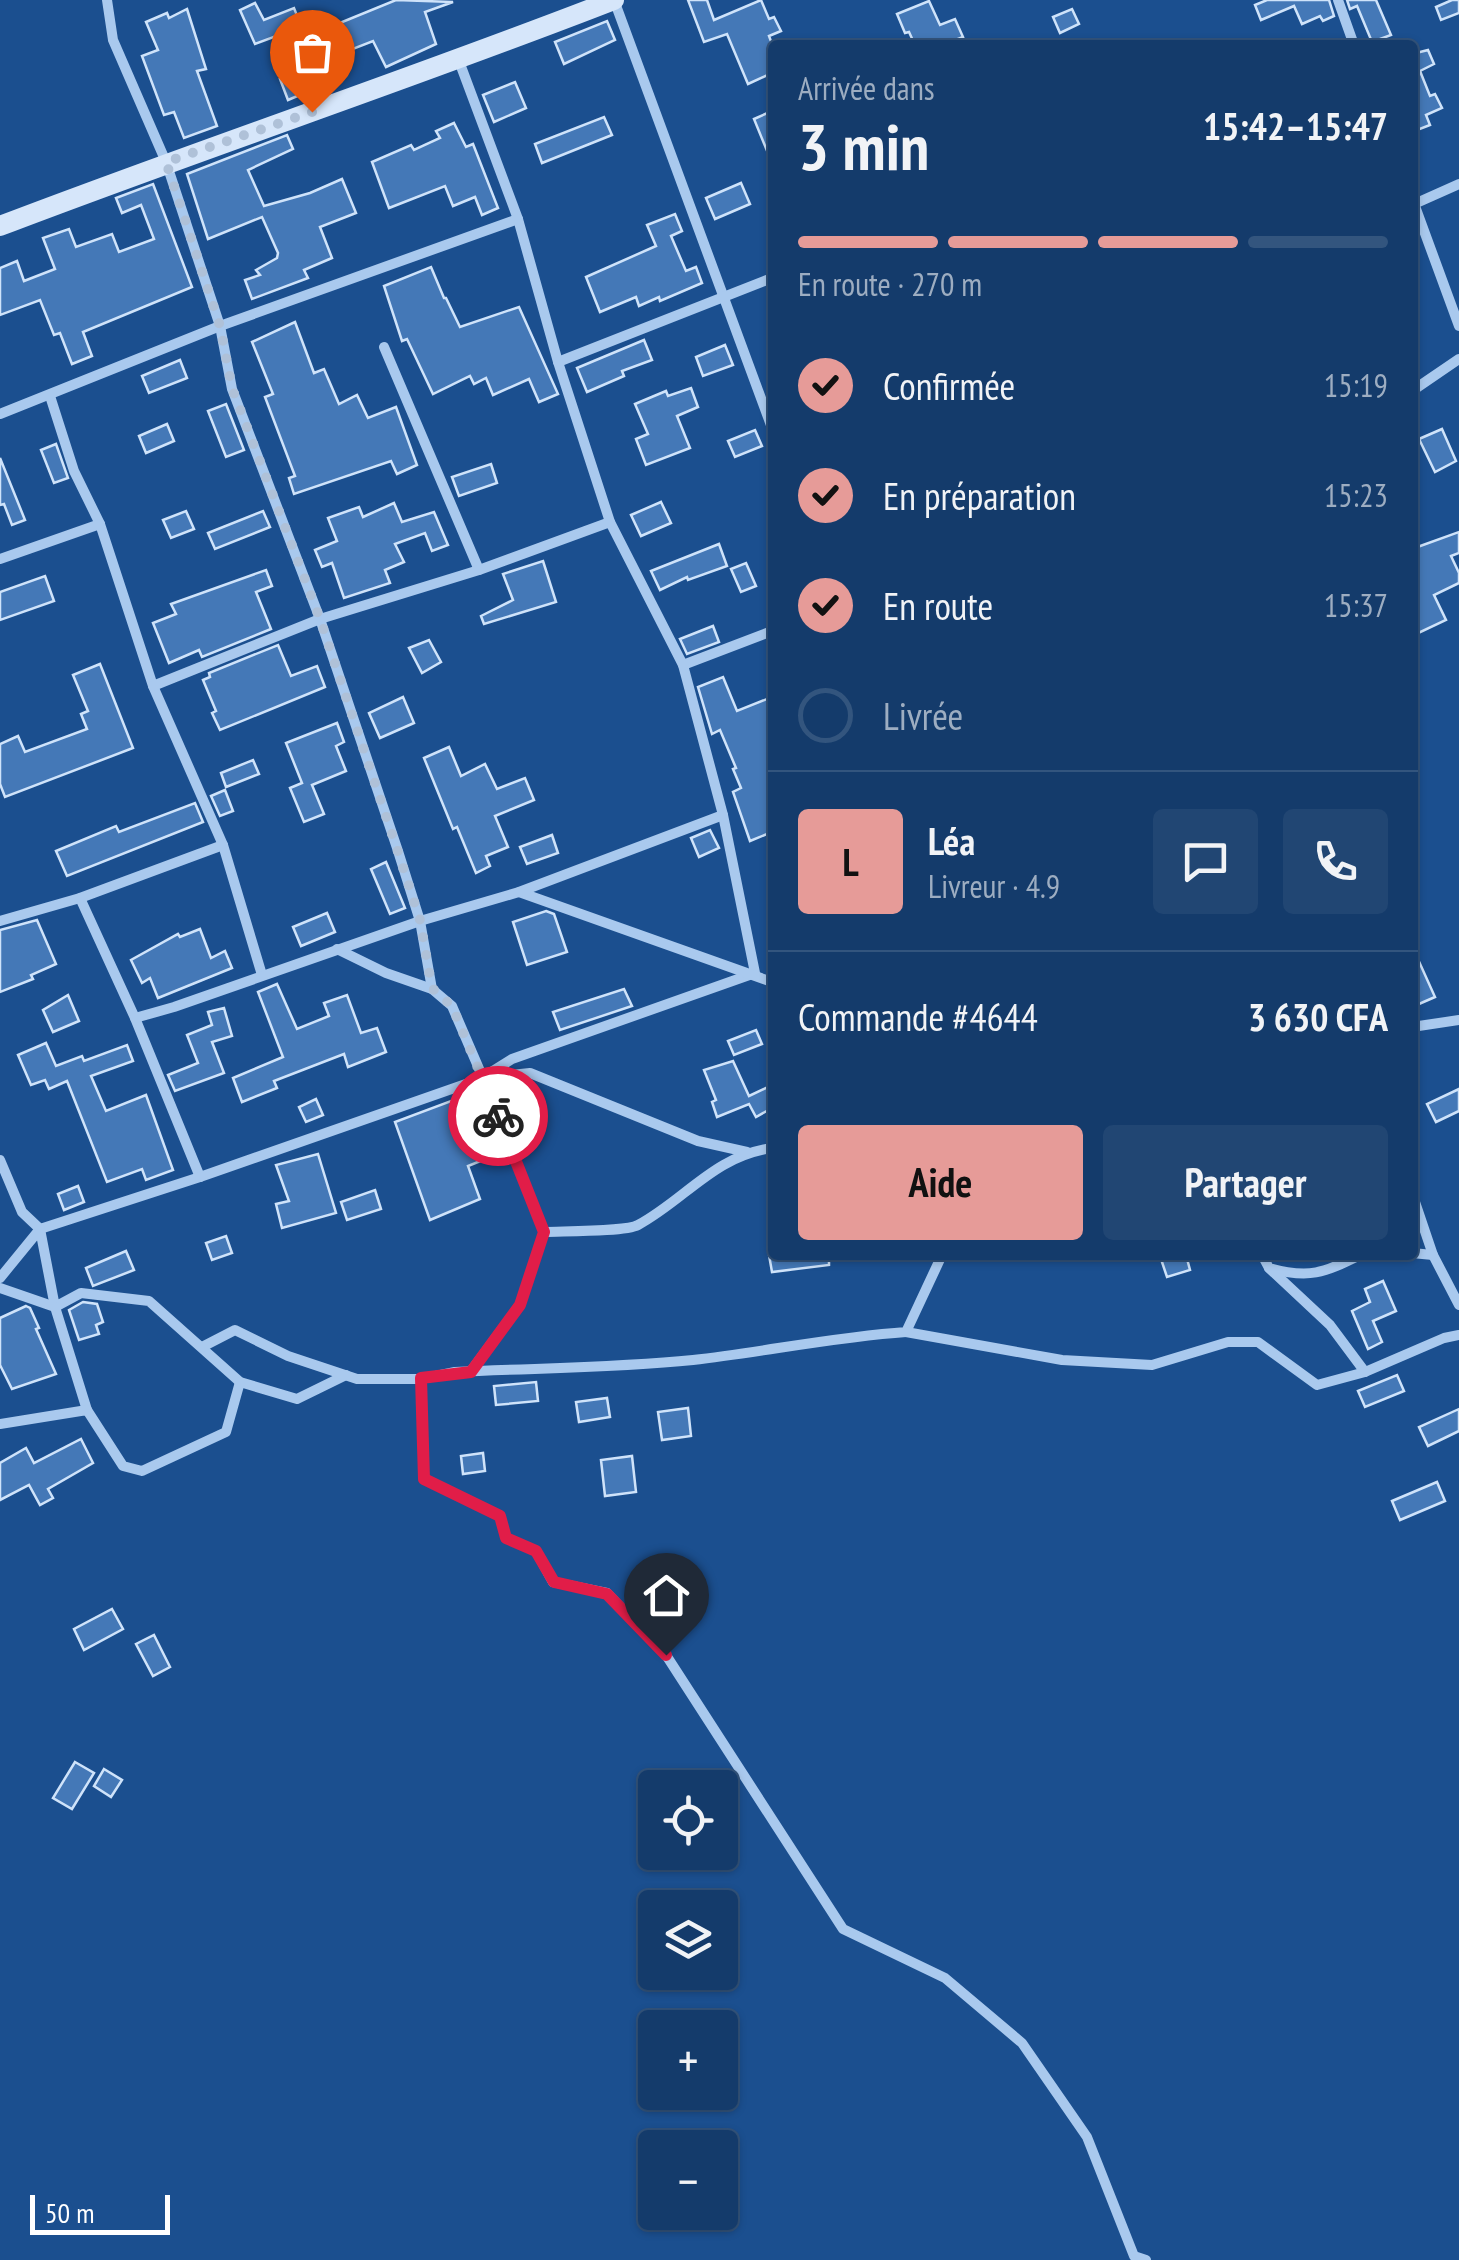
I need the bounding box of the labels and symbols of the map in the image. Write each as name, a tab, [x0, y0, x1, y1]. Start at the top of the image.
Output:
pin	[270, 10, 355, 113]
courier	[448, 1066, 548, 1166]
pin	[624, 1553, 709, 1656]
scale bar	[30, 2190, 170, 2234]

